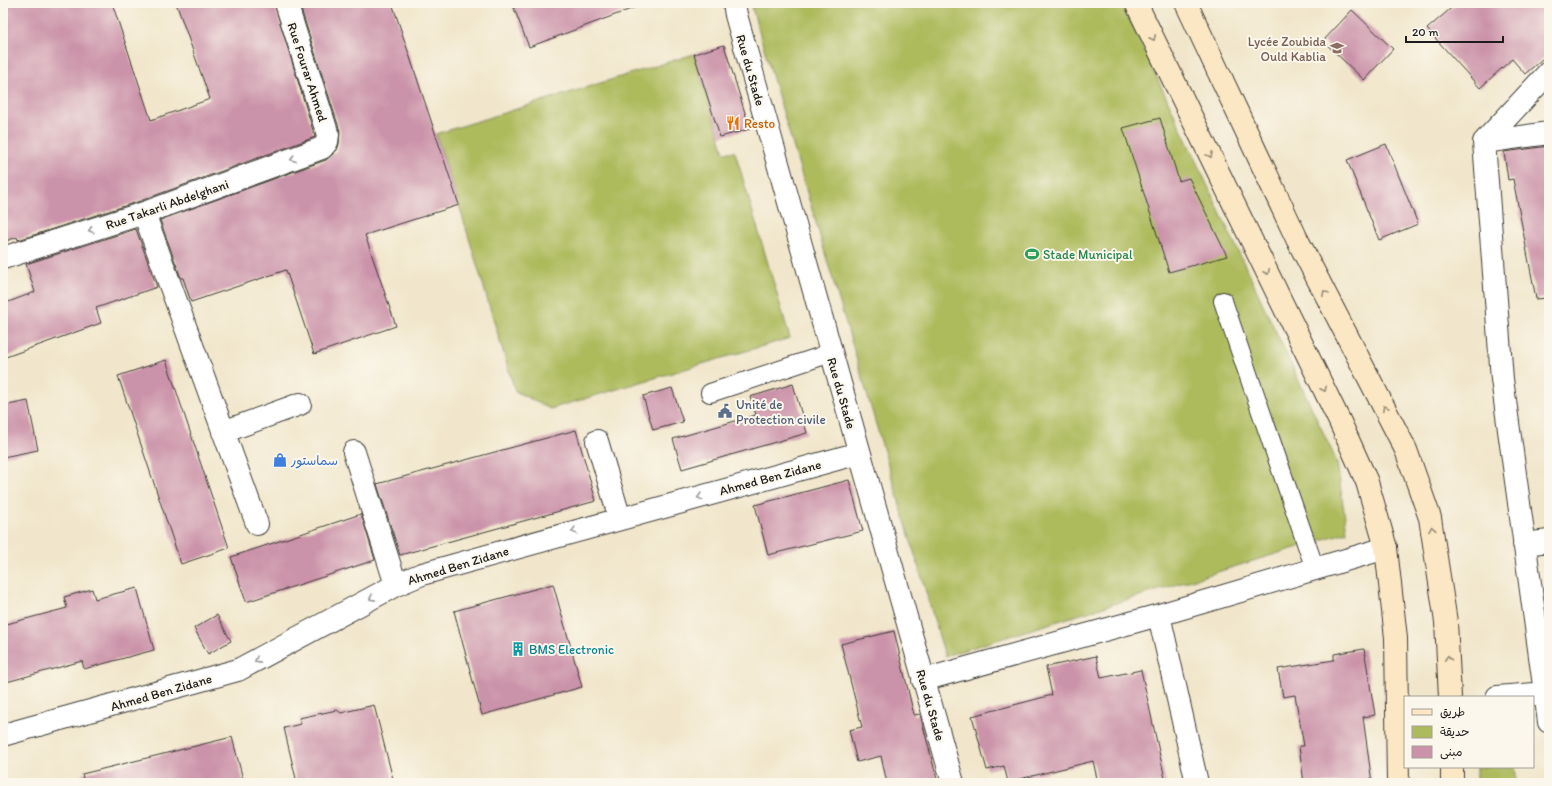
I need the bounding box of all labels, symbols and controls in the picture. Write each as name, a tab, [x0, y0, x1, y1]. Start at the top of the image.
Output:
scale bar	[1406, 18, 1503, 44]
street label: Rue Fourar Ahmed	[284, 21, 331, 124]
text: 20 m	[1412, 25, 1439, 39]
street label: Rue du Stade	[733, 33, 768, 108]
one-way arrow	[1148, 34, 1155, 42]
place label: Lycée Zoubida Ould Kablia	[1248, 34, 1327, 64]
school or university icon: Lycée Zoubida Ould Kablia	[1329, 40, 1345, 56]
restaurant icon: Resto	[725, 115, 741, 131]
place label: Resto	[744, 116, 776, 131]
one-way arrow	[1205, 151, 1213, 158]
one-way arrow	[289, 154, 296, 163]
street label: Rue Takarli Abdelghani	[104, 176, 231, 233]
one-way arrow	[88, 225, 95, 234]
sports icon: Stade Municipal	[1024, 246, 1040, 262]
place label: Stade Municipal	[1043, 247, 1133, 262]
one-way arrow	[1262, 268, 1270, 275]
one-way arrow	[1322, 290, 1330, 298]
street label: Rue du Stade	[824, 356, 859, 431]
one-way arrow	[1319, 384, 1327, 392]
place label: Unité de Protection civile	[736, 397, 826, 427]
public building icon: Unité de Protection civile	[717, 403, 733, 419]
one-way arrow	[1382, 405, 1390, 413]
shop icon: سماستور	[272, 452, 288, 468]
place label: سماستور	[290, 453, 338, 469]
street label: Ahmed Ben Zidane	[718, 457, 823, 498]
one-way arrow	[696, 492, 703, 501]
one-way arrow	[1428, 526, 1437, 532]
one-way arrow	[571, 527, 578, 535]
street label: Ahmed Ben Zidane	[406, 543, 510, 588]
one-way arrow	[369, 594, 376, 601]
building icon: BMS Electronic	[510, 641, 526, 657]
place label: BMS Electronic	[529, 642, 614, 657]
one-way arrow	[254, 655, 261, 662]
one-way arrow	[1444, 655, 1453, 661]
street label: Rue du Stade	[913, 668, 948, 743]
street label: Ahmed Ben Zidane	[109, 671, 214, 714]
legend	[1404, 696, 1534, 768]
text: طريق	[1440, 705, 1465, 719]
text: حديقة	[1440, 725, 1469, 739]
text: مبنى	[1440, 745, 1463, 760]

